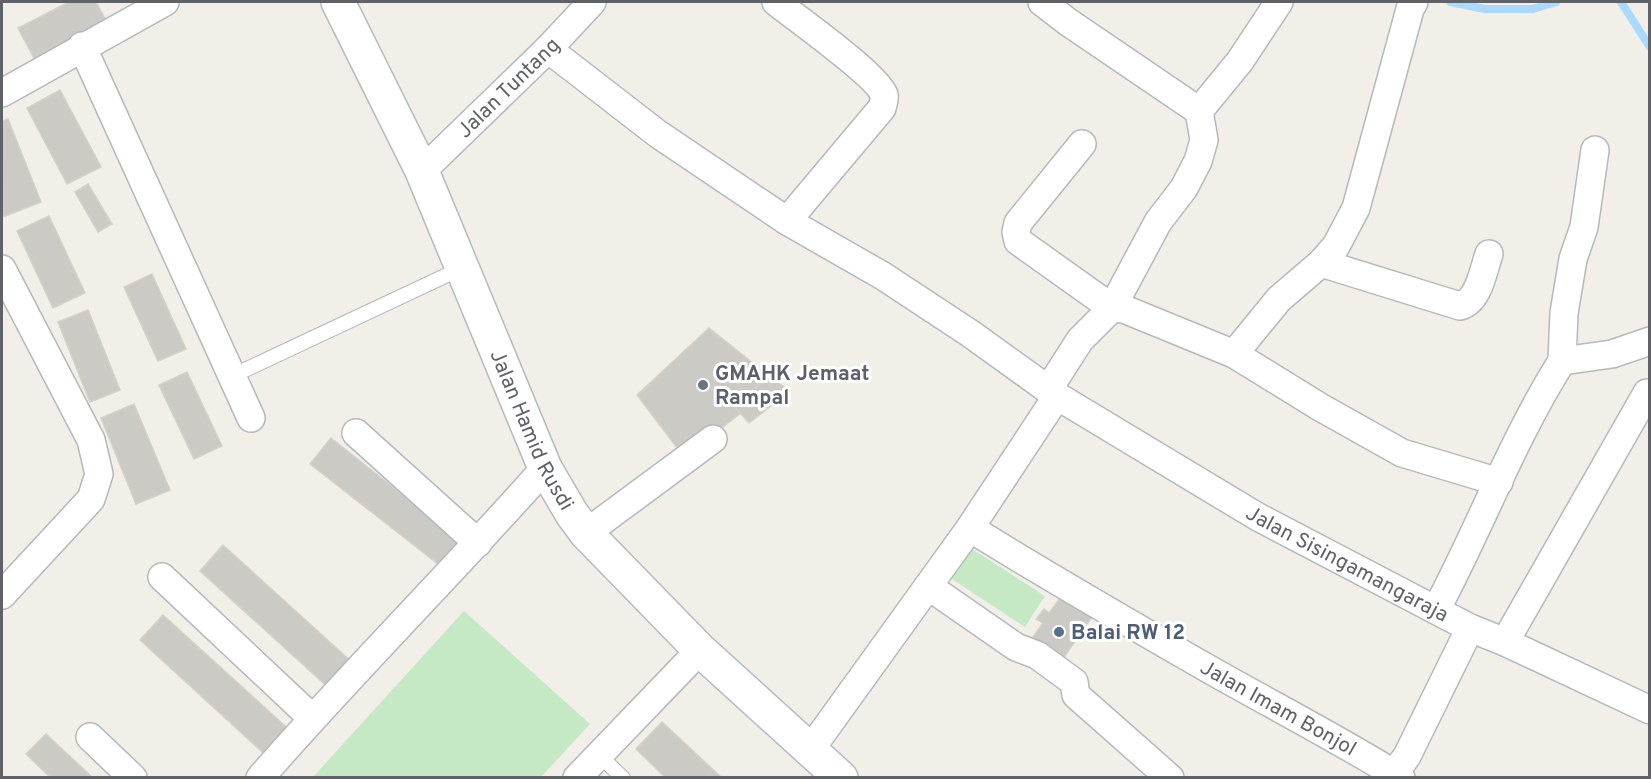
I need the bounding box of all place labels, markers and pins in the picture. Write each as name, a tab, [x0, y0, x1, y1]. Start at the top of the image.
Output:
place label: GMAHK Jemaat Rampal	[715, 361, 869, 412]
marker: GMAHK Jemaat Rampal	[696, 378, 710, 392]
place label: Balai RW 12	[1071, 620, 1185, 647]
marker: Balai RW 12	[1052, 625, 1066, 639]

